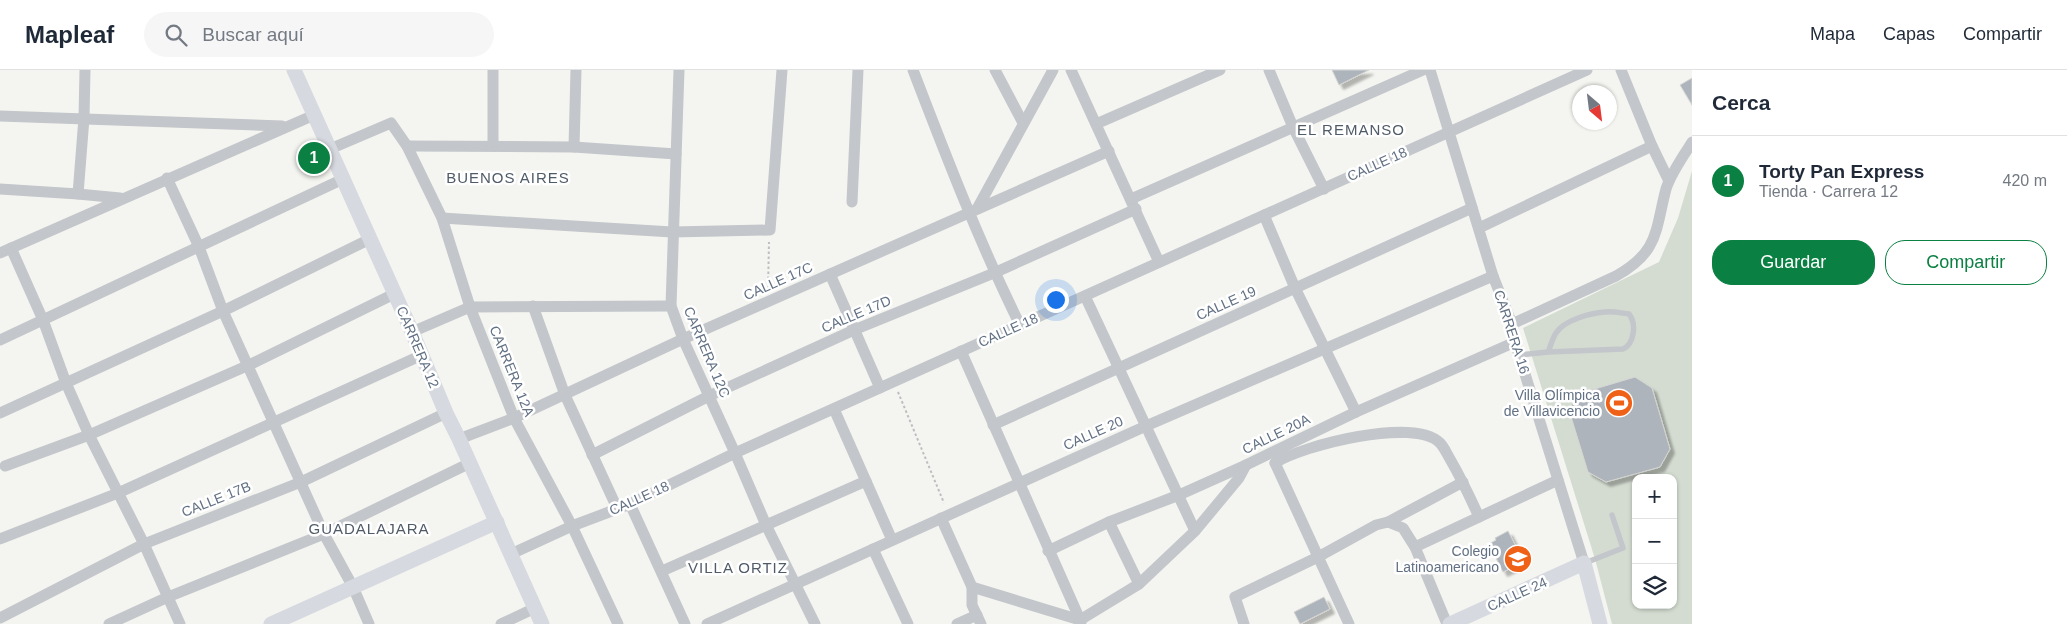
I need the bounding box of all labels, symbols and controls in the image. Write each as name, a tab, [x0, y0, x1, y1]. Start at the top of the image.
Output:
search box	[144, 12, 494, 57]
text: Mapleaf	[25, 21, 114, 48]
icon: search	[162, 21, 190, 49]
text: Buscar aquí	[202, 24, 304, 45]
text: Mapa	[1810, 24, 1855, 44]
text: Capas	[1883, 24, 1935, 44]
text: Compartir	[1963, 24, 2042, 44]
north arrow	[1572, 85, 1617, 130]
text: Cerca	[1712, 91, 1770, 114]
district label: EL REMANSO	[1297, 121, 1405, 138]
pin: 1	[298, 139, 330, 177]
street label: CALLE 18	[1345, 144, 1410, 184]
text: Torty Pan Express	[1759, 161, 1924, 182]
district label: BUENOS AIRES	[446, 169, 570, 186]
text: 1	[1724, 172, 1732, 189]
text: 420 m	[2003, 172, 2047, 189]
text: Tienda · Carrera 12	[1759, 183, 1898, 200]
button: Guardar	[1712, 240, 1875, 285]
button: Compartir	[1885, 240, 2047, 285]
street label: CALLE 17C	[741, 259, 815, 303]
street label: CALLE 19	[1194, 283, 1259, 323]
your location	[1043, 287, 1069, 313]
street label: CARRERA 16	[1491, 288, 1533, 376]
street label: CALLE 17D	[819, 292, 893, 336]
street label: CARRERA 12	[394, 304, 442, 390]
street label: CARRERA 12C	[681, 304, 733, 400]
street label: CALLE 18	[976, 310, 1041, 350]
street label: CARRERA 12A	[487, 323, 538, 419]
place label: Villa Olímpica de Villavicencio	[1504, 387, 1600, 419]
sports icon: Villa Olímpica de Villavicencio	[1604, 388, 1634, 418]
street label: CALLE 20A	[1240, 410, 1313, 457]
street label: CALLE 20	[1061, 413, 1126, 453]
map controls	[1632, 474, 1677, 609]
button: +	[1632, 474, 1677, 519]
street label: CALLE 17B	[179, 478, 253, 520]
street label: CALLE 18	[607, 478, 672, 518]
button: −	[1632, 519, 1677, 564]
district label: GUADALAJARA	[308, 520, 430, 537]
place label: Colegio Latinoamericano	[1395, 543, 1499, 575]
school or university icon: Colegio Latinoamericano	[1503, 544, 1533, 574]
district label: VILLA ORTIZ	[688, 559, 788, 576]
button: layers	[1632, 564, 1677, 609]
street label: CALLE 24	[1485, 574, 1550, 614]

